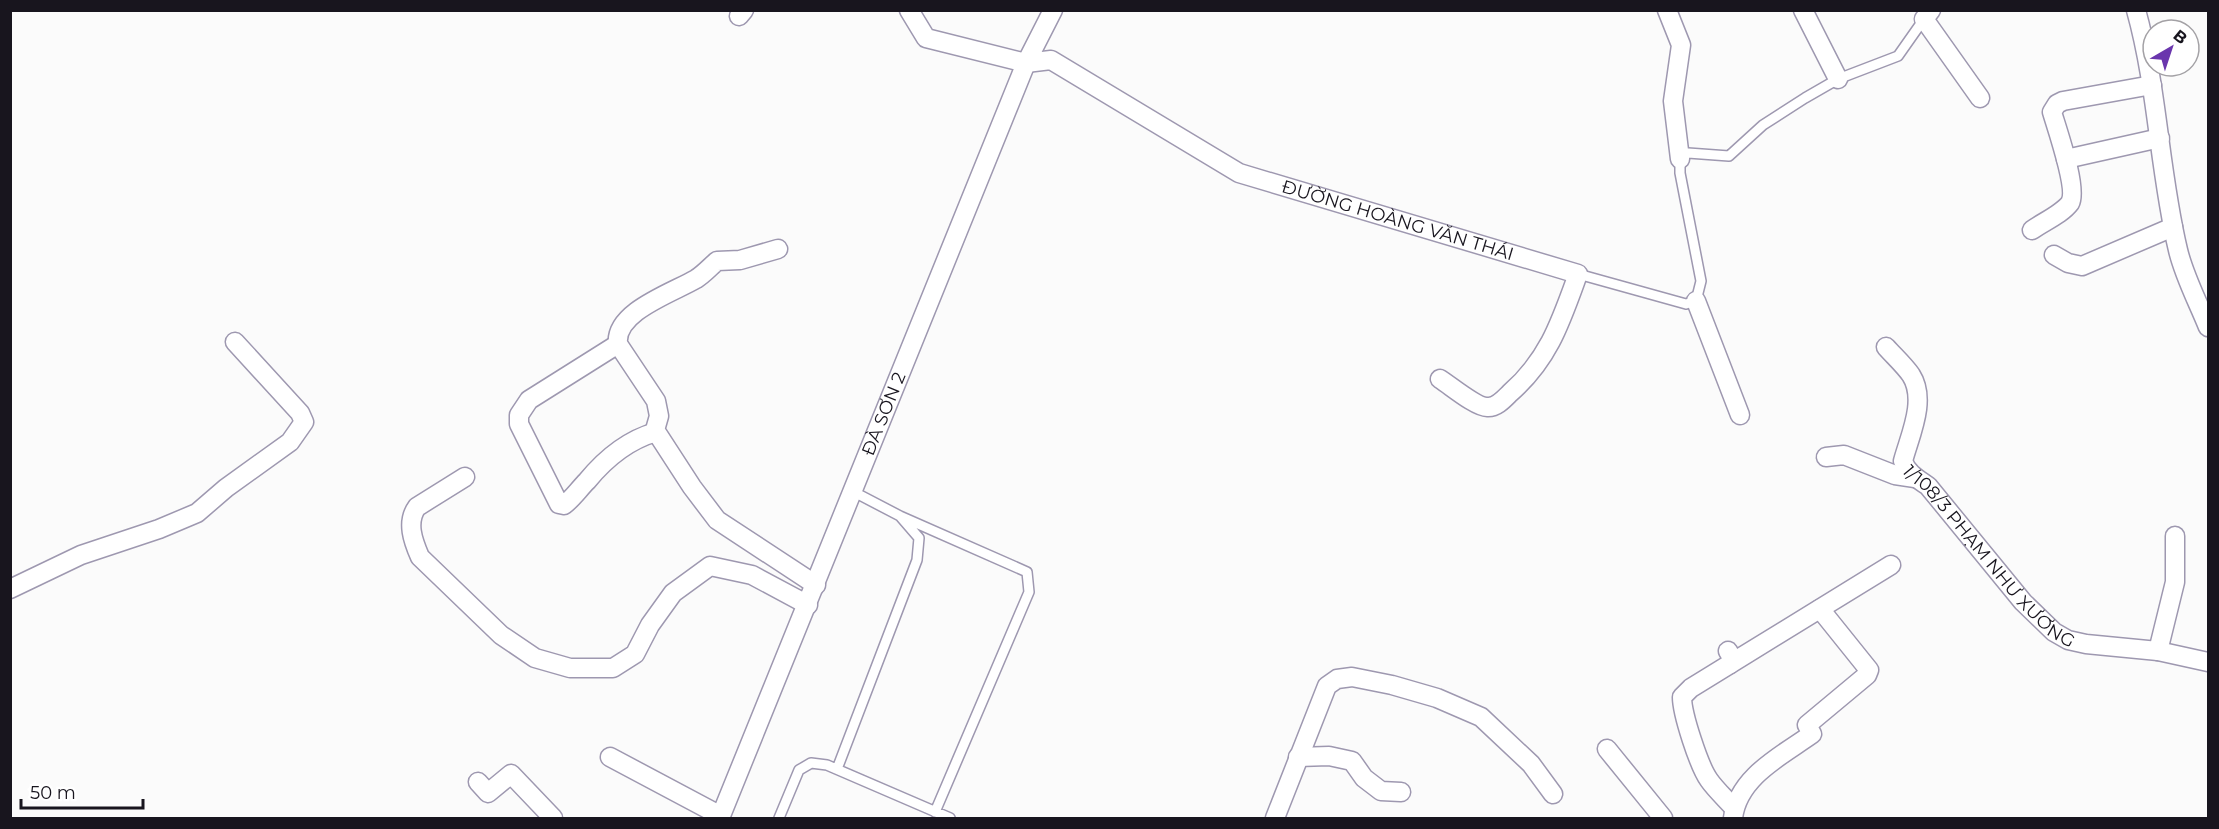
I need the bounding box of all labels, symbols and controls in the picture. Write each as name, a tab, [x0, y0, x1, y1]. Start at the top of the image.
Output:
north arrow	[2141, 18, 2201, 78]
text: B	[2169, 25, 2191, 48]
street label: ĐƯỜNG HOÀNG VĂN THÁI	[1279, 175, 1516, 265]
street label: ĐÀ SƠN 2	[857, 369, 911, 459]
street label: 1/108/3 PHẠM NHƯ XƯƠNG	[1898, 461, 2079, 653]
scale bar	[21, 772, 142, 810]
text: 50 m	[30, 782, 76, 804]

